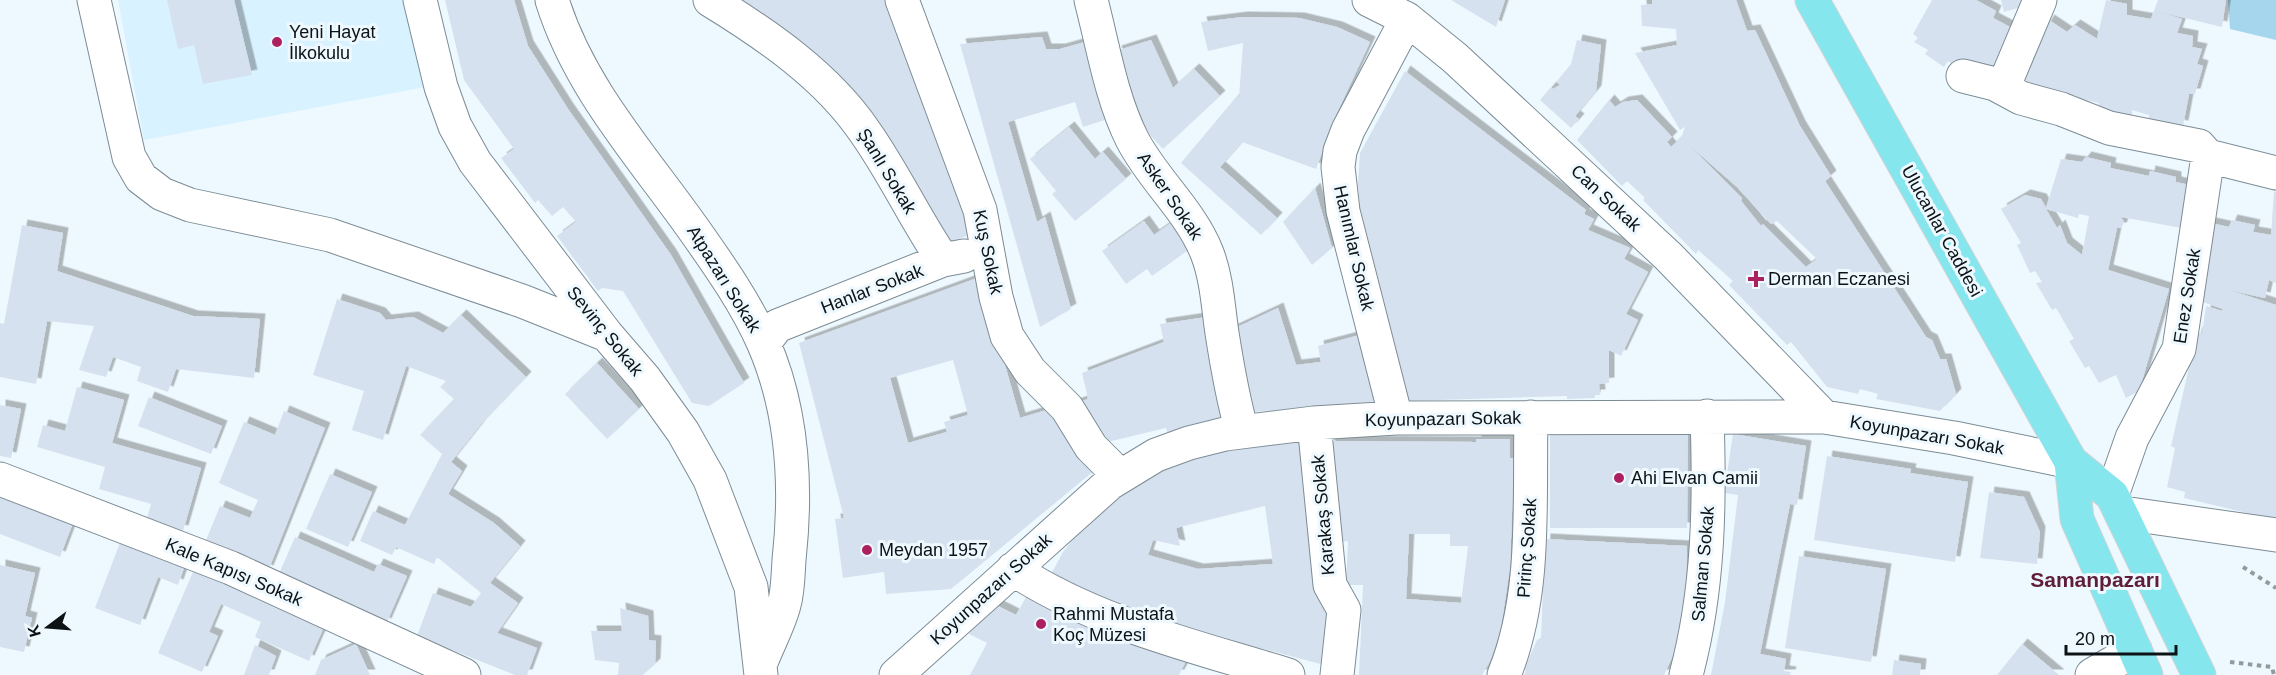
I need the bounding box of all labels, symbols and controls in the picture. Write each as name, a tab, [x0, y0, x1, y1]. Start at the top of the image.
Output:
place label: Yeni Hayat İlkokulu	[289, 22, 375, 63]
marker: Yeni Hayat İlkokulu	[270, 35, 284, 49]
street label: Şanlı Sokak	[854, 125, 921, 218]
street label: Asker Sokak	[1133, 149, 1207, 244]
street label: Can Sokak	[1567, 161, 1646, 236]
street label: Ulucanlar Caddesi	[1898, 162, 1986, 300]
street label: Hanımlar Sokak	[1330, 183, 1378, 314]
street label: Kuş Sokak	[969, 208, 1007, 297]
street label: Atpazarı Sokak	[683, 222, 765, 337]
street label: Enez Sokak	[2170, 246, 2205, 345]
street label: Hanlar Sokak	[818, 260, 927, 318]
place label: Derman Eczanesi	[1768, 269, 1910, 289]
marker: Derman Eczanesi	[1749, 272, 1763, 286]
street label: Sevinç Sokak	[563, 282, 648, 380]
street label: Koyunpazarı Sokak	[1365, 408, 1522, 430]
street label: Koyunpazarı Sokak	[1848, 412, 2007, 459]
street label: Karakaş Sokak	[1308, 453, 1338, 576]
place label: Ahi Elvan Camii	[1631, 468, 1758, 488]
marker: Ahi Elvan Camii	[1612, 471, 1626, 485]
street label: Pirinç Sokak	[1514, 496, 1541, 599]
street label: Salman Sokak	[1688, 504, 1718, 623]
street label: Koyunpazarı Sokak	[926, 529, 1056, 649]
street label: Kale Kapısı Sokak	[162, 534, 307, 610]
place label: Meydan 1957	[879, 540, 988, 560]
marker: Meydan 1957	[860, 543, 874, 557]
district label: Samanpazarı	[2030, 568, 2160, 591]
north arrow	[18, 597, 78, 657]
place label: Rahmi Mustafa Koç Müzesi	[1053, 604, 1175, 645]
marker: Rahmi Mustafa Koç Müzesi	[1034, 617, 1048, 631]
scale bar	[2066, 618, 2176, 656]
text: K	[24, 623, 44, 639]
text: 20 m	[2075, 629, 2115, 649]

